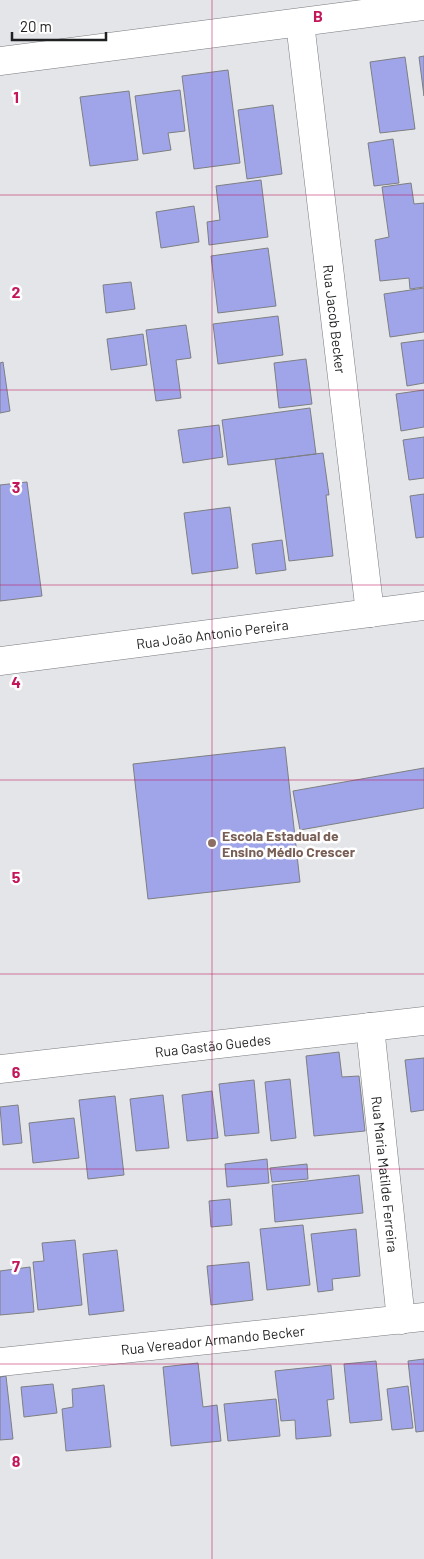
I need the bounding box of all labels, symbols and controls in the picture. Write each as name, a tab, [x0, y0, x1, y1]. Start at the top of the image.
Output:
text: B	[313, 6, 323, 25]
scale bar	[12, 10, 106, 42]
text: 20 m	[20, 17, 52, 35]
text: 1	[13, 87, 19, 106]
street label: Rua Jacob Becker	[320, 264, 350, 374]
text: 2	[12, 282, 21, 301]
text: 3	[12, 477, 20, 496]
street label: Rua João Antonio Pereira	[135, 615, 289, 652]
text: 4	[11, 672, 21, 691]
place label: Escola Estadual de Ensino Médio Crescer	[222, 827, 356, 860]
marker: Escola Estadual de Ensino Médio Crescer	[206, 837, 218, 849]
text: 5	[12, 867, 21, 886]
street label: Rua Gastão Guedes	[154, 1030, 272, 1060]
text: 6	[12, 1062, 21, 1081]
street label: Rua Maria Matilde Ferreira	[369, 1095, 402, 1253]
text: 7	[12, 1256, 20, 1275]
street label: Rua Vereador Armando Becker	[120, 1321, 306, 1358]
text: 8	[12, 1451, 21, 1470]

